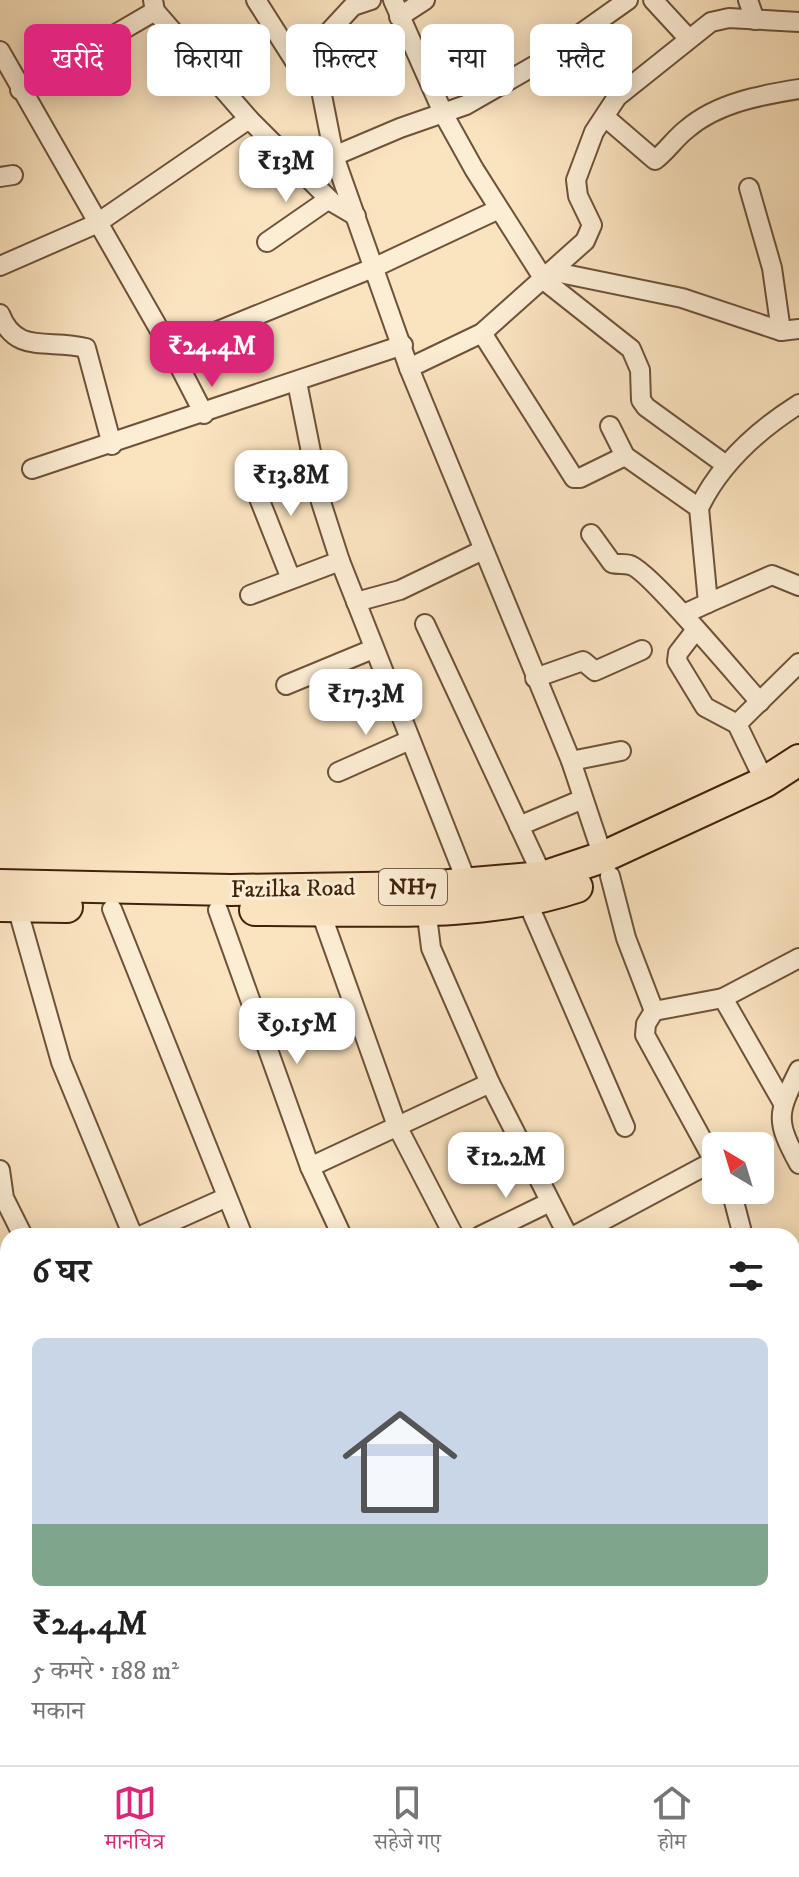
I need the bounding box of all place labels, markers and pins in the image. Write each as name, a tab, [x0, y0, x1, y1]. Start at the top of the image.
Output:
pin: ₹13M	[239, 136, 333, 204]
pin: ₹24.4M	[147, 321, 277, 389]
pin: ₹13.8M	[226, 450, 356, 518]
pin: ₹17.3M	[301, 669, 431, 737]
pin: ₹9.15M	[232, 998, 362, 1066]
pin: ₹12.2M	[441, 1132, 571, 1200]

